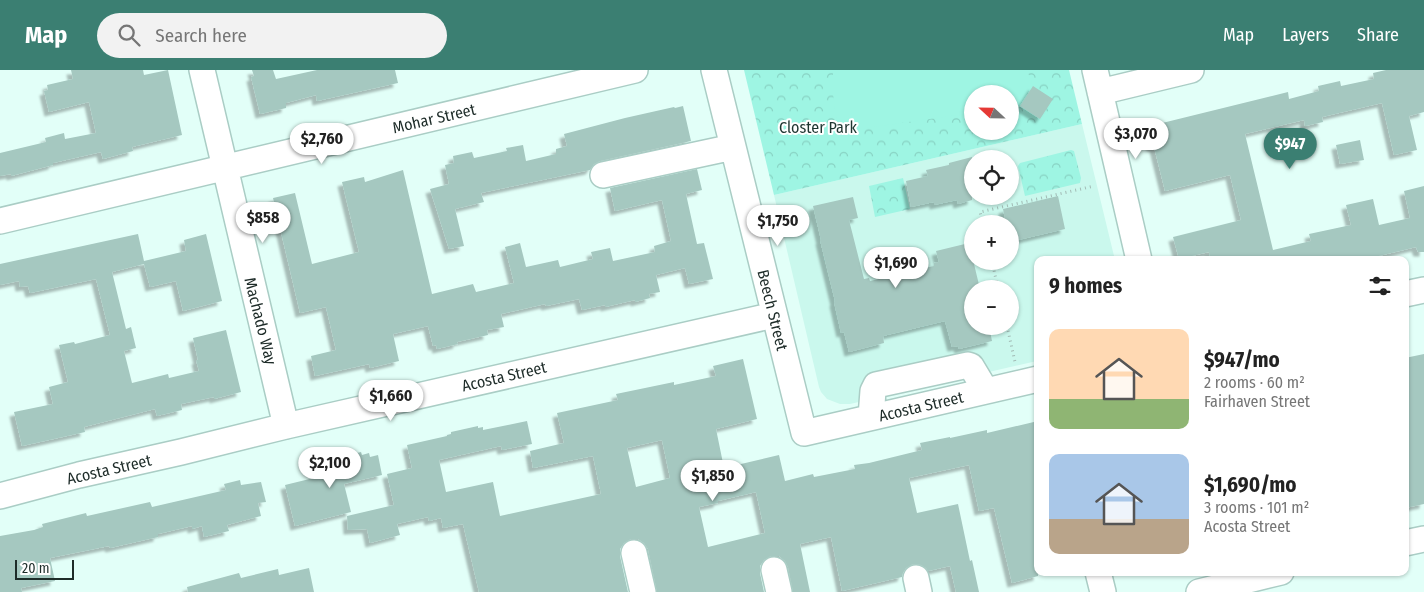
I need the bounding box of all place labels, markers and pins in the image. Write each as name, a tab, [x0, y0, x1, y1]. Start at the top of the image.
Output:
pin: $3,070	[1095, 118, 1177, 160]
pin: $2,760	[281, 122, 363, 165]
pin: $947	[1260, 128, 1320, 170]
pin: $858	[233, 202, 293, 244]
pin: $1,750	[737, 204, 819, 247]
pin: $1,690	[855, 246, 937, 289]
pin: $1,660	[350, 380, 432, 422]
pin: $2,100	[289, 446, 371, 489]
pin: $1,850	[672, 460, 754, 502]

